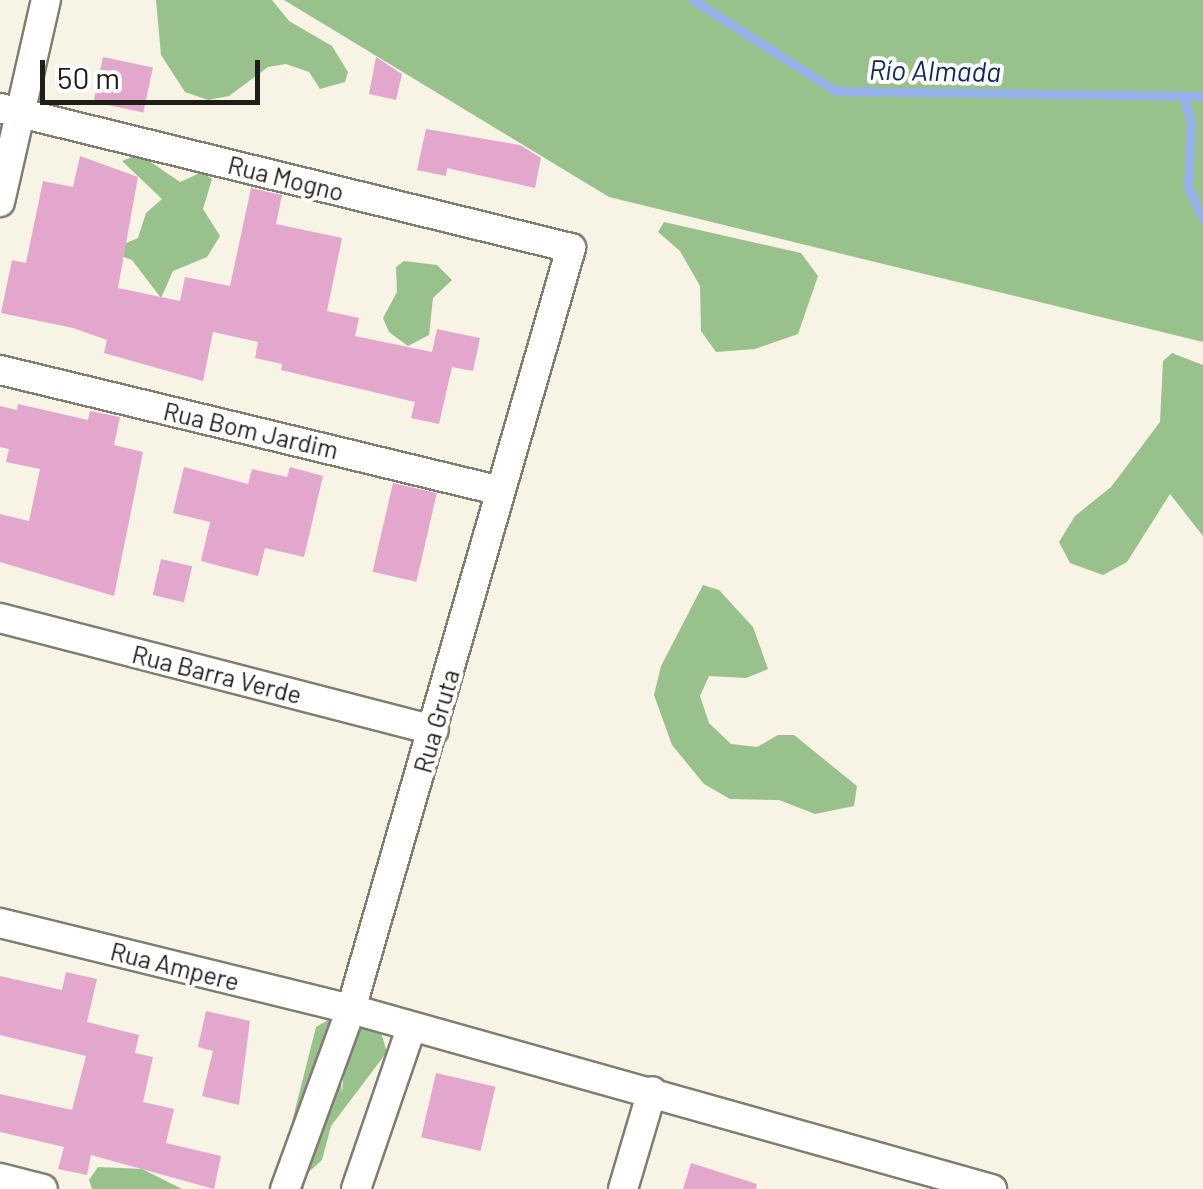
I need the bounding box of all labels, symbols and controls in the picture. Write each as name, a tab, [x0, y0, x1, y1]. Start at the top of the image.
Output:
scale bar	[45, 40, 265, 102]
water label: Río Almada	[869, 52, 1001, 88]
text: 50 m	[57, 59, 120, 95]
street label: Rua Mogno	[225, 149, 347, 207]
street label: Rua Bom Jardim	[161, 395, 341, 465]
street label: Rua Barra Verde	[129, 638, 305, 710]
street label: Rua Gruta	[407, 666, 465, 776]
street label: Rua Ampere	[108, 936, 242, 996]

